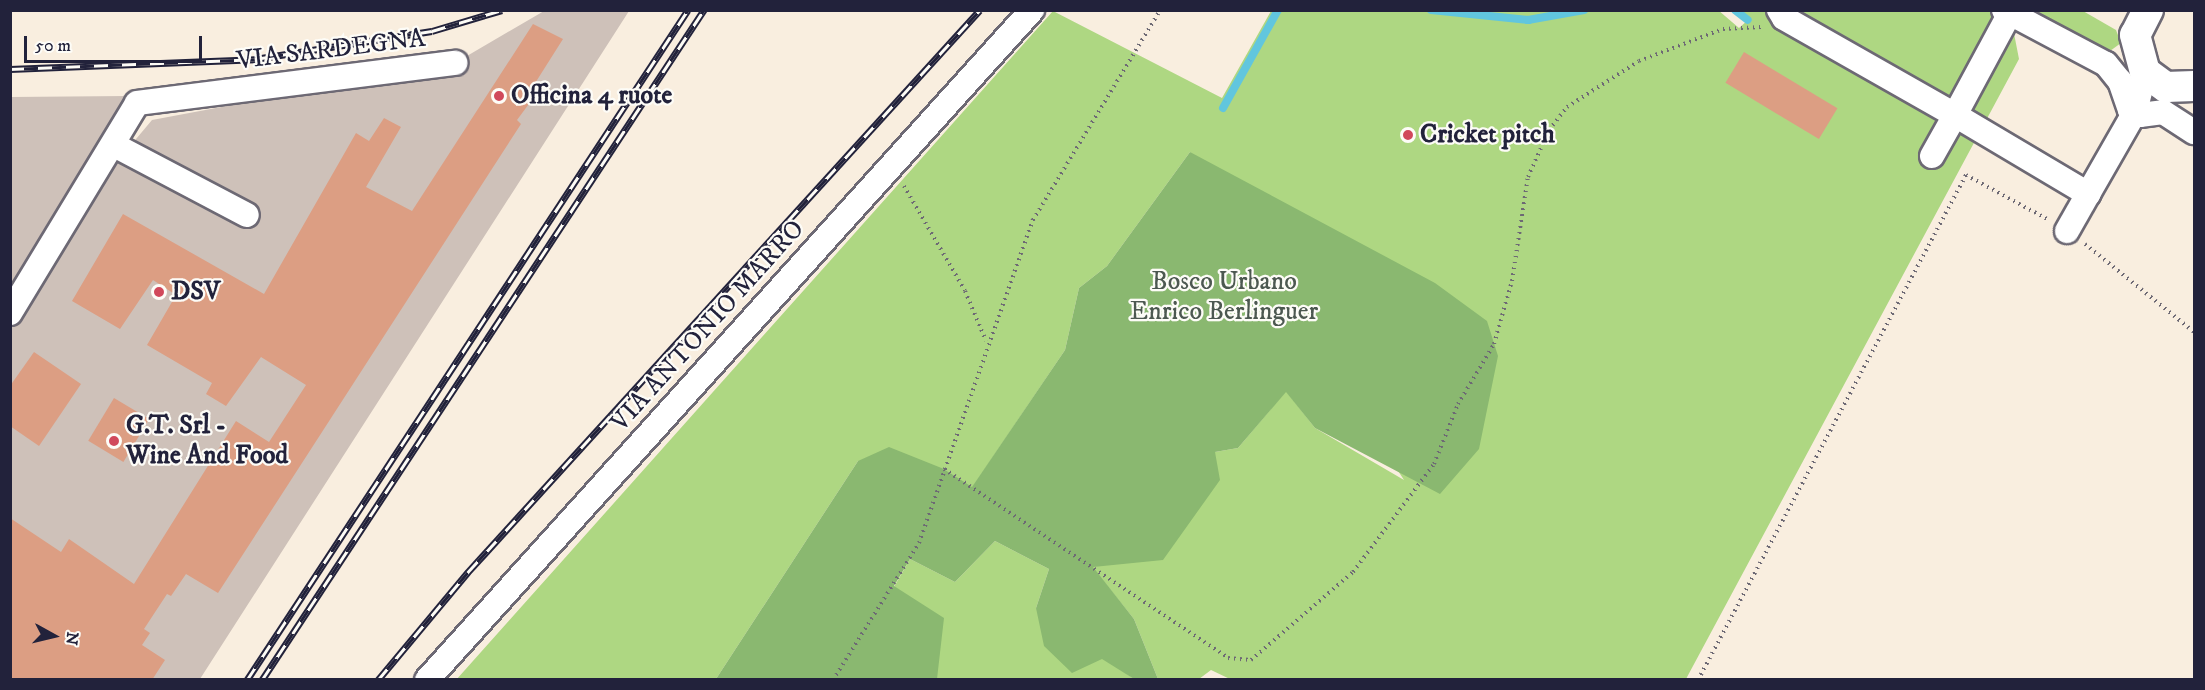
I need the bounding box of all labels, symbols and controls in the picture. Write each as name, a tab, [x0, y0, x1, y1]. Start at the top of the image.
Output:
street label: VIA SARDEGNA	[235, 23, 427, 77]
scale bar	[27, 24, 206, 62]
text: 50 m	[35, 35, 71, 57]
place label: Officina 4 ruote	[511, 80, 672, 112]
marker: Officina 4 ruote	[492, 89, 506, 103]
place label: Cricket pitch	[1420, 119, 1555, 151]
marker: Cricket pitch	[1401, 128, 1415, 142]
street label: VIA ANTONIO MARRO	[605, 214, 811, 438]
park label: Bosco Urbano Enrico Berlinguer	[1130, 266, 1318, 328]
place label: DSV	[171, 276, 220, 308]
marker: DSV	[152, 285, 166, 299]
place label: G.T. Srl - Wine And Food	[126, 410, 288, 472]
marker: G.T. Srl - Wine And Food	[107, 434, 121, 448]
north arrow	[24, 606, 84, 666]
text: N	[61, 631, 83, 646]

